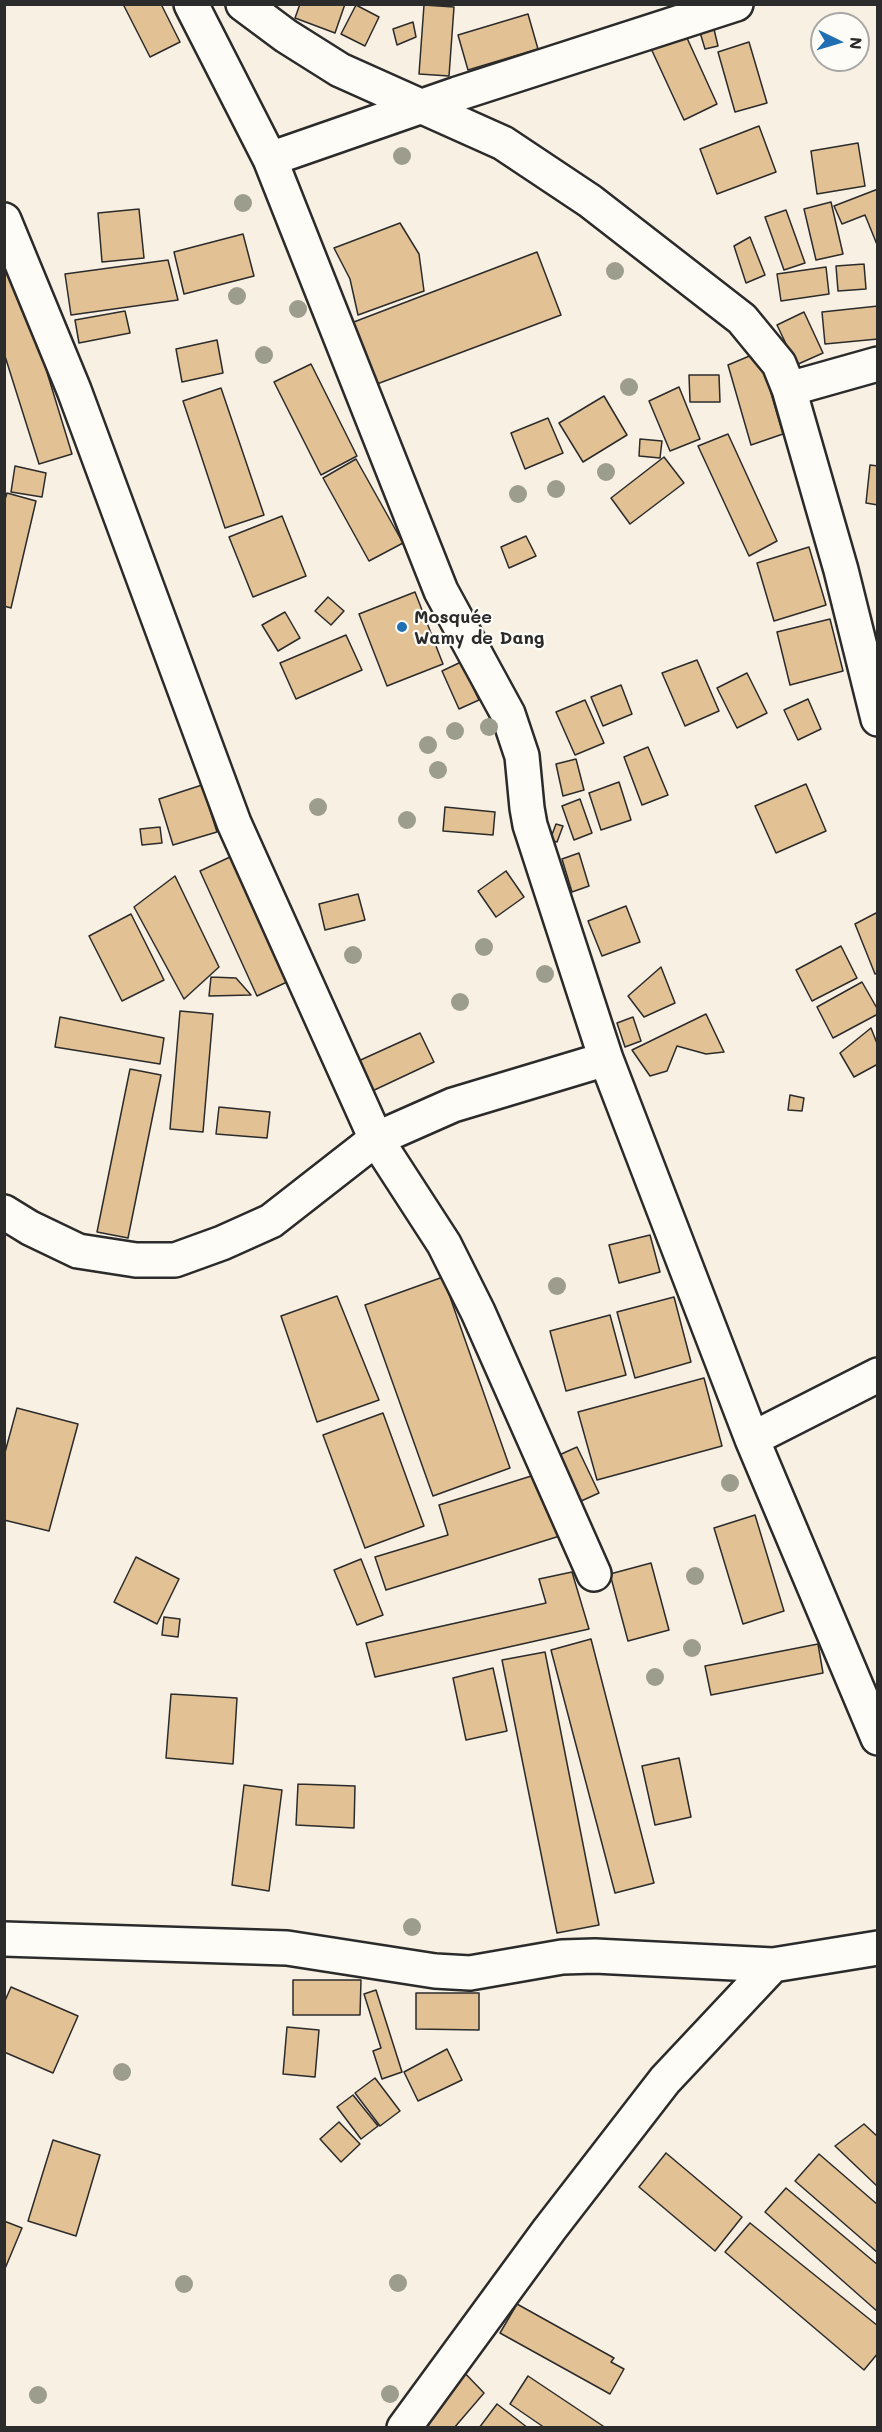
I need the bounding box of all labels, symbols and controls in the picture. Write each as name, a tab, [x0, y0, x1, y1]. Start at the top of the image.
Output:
north arrow	[810, 12, 870, 72]
text: N	[845, 36, 867, 50]
place label: Mosquée Wamy de Dang	[414, 606, 545, 648]
marker: Mosquée Wamy de Dang	[395, 620, 409, 634]

